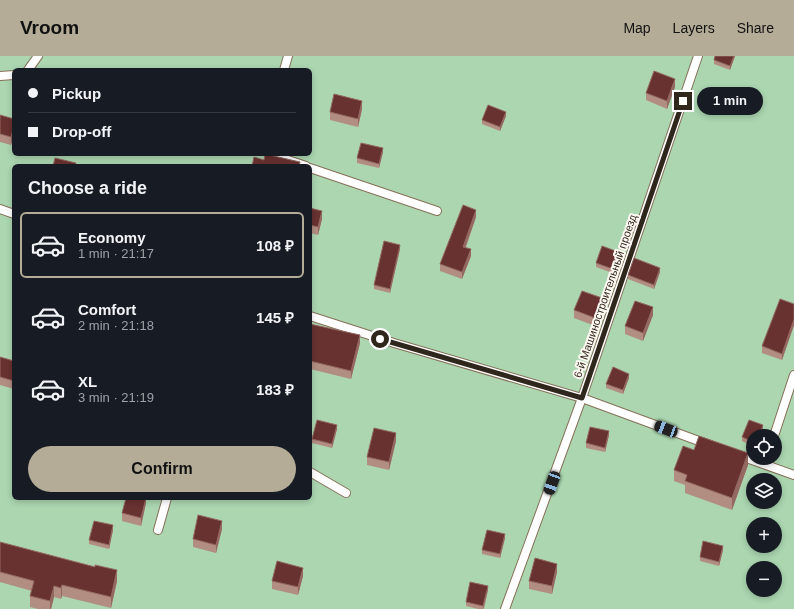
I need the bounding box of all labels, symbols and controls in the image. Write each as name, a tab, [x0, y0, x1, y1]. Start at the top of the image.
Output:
text: Vroom	[20, 17, 79, 38]
text: Map	[623, 20, 651, 36]
text: Layers	[673, 20, 715, 36]
text: Share	[737, 20, 774, 36]
text: Pickup	[52, 85, 101, 102]
callout: 1 min	[697, 87, 763, 115]
route end	[674, 92, 692, 110]
text: 1 min	[713, 93, 747, 108]
text: Drop-off	[52, 123, 111, 140]
text: Choose a ride	[28, 178, 147, 198]
street label: 6-й Машиностроительный проезд	[571, 212, 639, 379]
icon: car	[30, 227, 66, 263]
text: Economy	[78, 229, 146, 246]
text: 108 ₽	[256, 237, 294, 254]
text: 1 min · 21:17	[78, 246, 154, 261]
icon: car	[30, 299, 66, 335]
text: Comfort	[78, 301, 136, 318]
text: 145 ₽	[256, 309, 294, 326]
text: 2 min · 21:18	[78, 318, 154, 333]
route start	[371, 330, 389, 348]
icon: car	[30, 371, 66, 407]
text: XL	[78, 373, 97, 390]
text: 183 ₽	[256, 381, 294, 398]
text: 3 min · 21:19	[78, 390, 154, 405]
car	[653, 419, 679, 439]
map controls	[746, 429, 782, 597]
button: locate	[746, 429, 782, 465]
button: Confirm	[28, 446, 296, 492]
car	[542, 470, 562, 496]
button: layers	[746, 473, 782, 509]
button: +	[746, 517, 782, 553]
button: −	[746, 561, 782, 597]

